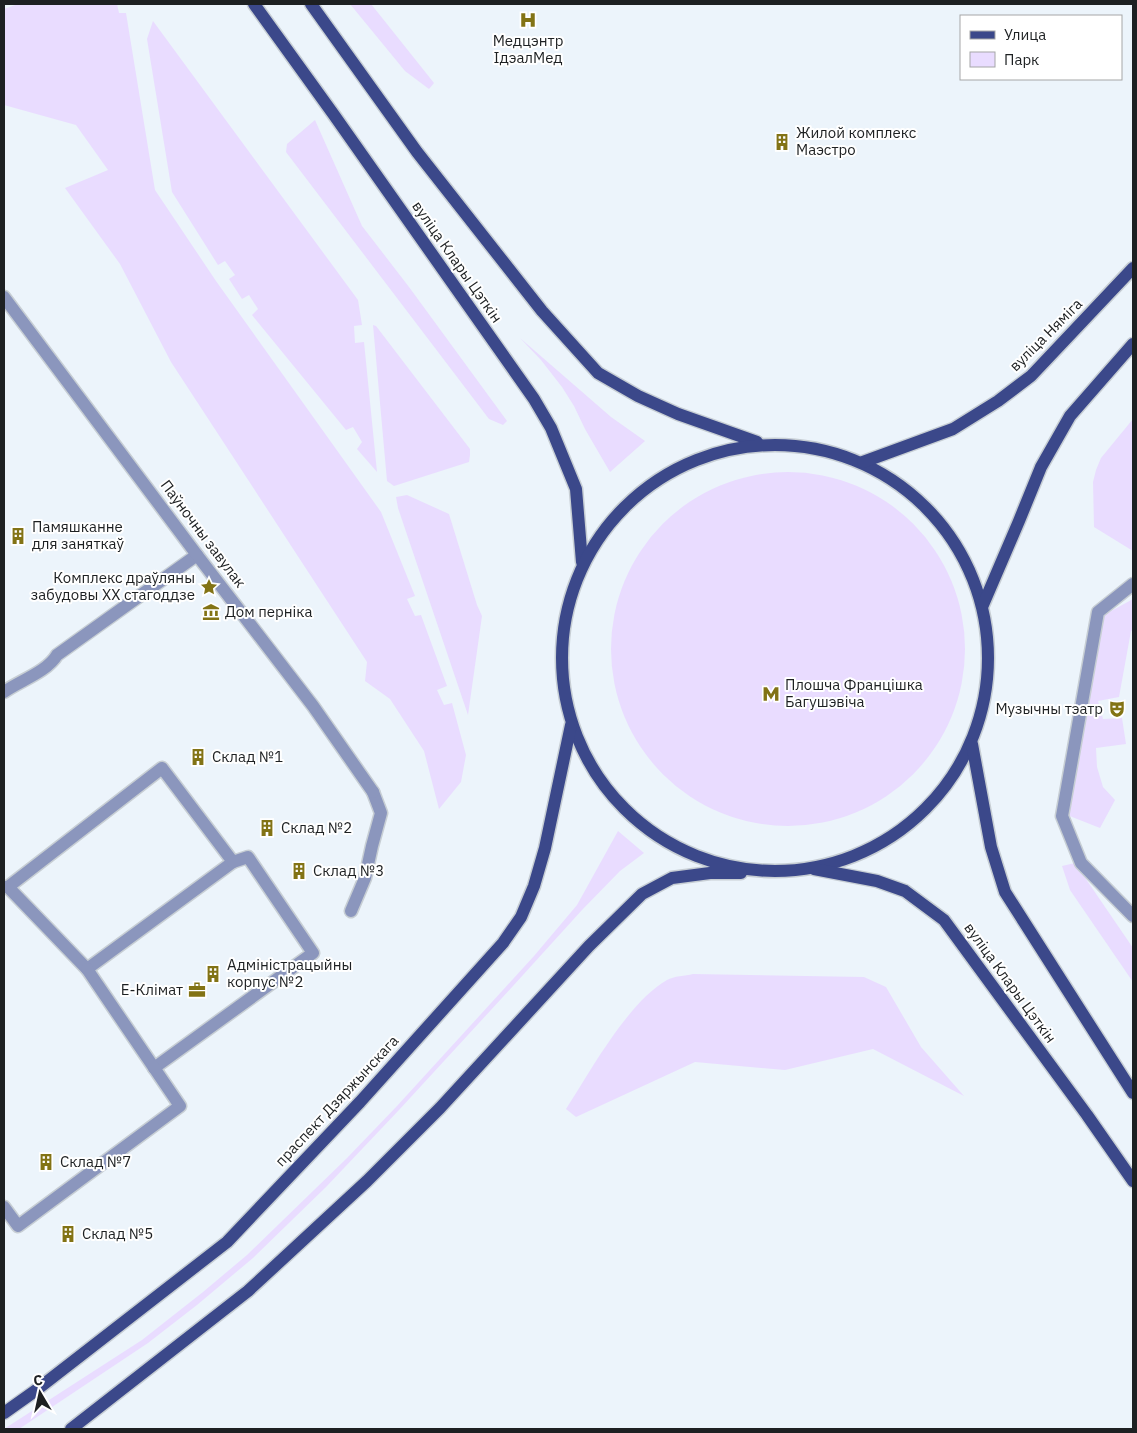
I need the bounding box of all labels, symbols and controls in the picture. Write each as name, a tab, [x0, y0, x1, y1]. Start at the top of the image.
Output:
hospital icon: Медцэнтр ІдэалМед	[518, 10, 538, 30]
legend	[960, 15, 1122, 80]
text: Улица	[1004, 25, 1046, 44]
place label: Медцэнтр ІдэалМед	[493, 31, 563, 67]
text: Парк	[1004, 50, 1039, 69]
place label: Жилой комплекс Маэстро	[796, 123, 917, 159]
building icon: Жилой комплекс Маэстро	[772, 132, 792, 152]
street label: вуліца Клары Цэткін	[408, 197, 507, 326]
street label: вуліца Няміга	[1005, 294, 1086, 375]
street label: Паўночны завулак	[157, 476, 250, 591]
place label: Памяшканне для заняткаў	[32, 517, 124, 553]
building icon: Памяшканне для заняткаў	[8, 526, 28, 546]
place label: Комплекс драўляны забудовы ХХ стагоддзе	[31, 568, 195, 604]
place icon: Комплекс драўляны забудовы ХХ стагоддзе	[199, 577, 219, 597]
museum icon: Дом перніка	[201, 602, 221, 622]
place label: Дом перніка	[225, 602, 312, 621]
place label: Плошча Францішка Багушэвіча	[785, 675, 923, 711]
metro station icon: Плошча Францішка Багушэвіча	[761, 684, 781, 704]
place label: Музычны тэатр	[995, 699, 1103, 718]
theatre icon: Музычны тэатр	[1107, 699, 1127, 719]
building icon: Склад №1	[188, 747, 208, 767]
place label: Склад №1	[212, 747, 283, 766]
building icon: Склад №2	[257, 818, 277, 838]
place label: Склад №2	[281, 818, 352, 837]
building icon: Склад №3	[289, 861, 309, 881]
place label: Склад №3	[313, 861, 384, 880]
street label: вуліца Клары Цэткін	[960, 919, 1060, 1047]
place label: Адміністрацыйны корпус №2	[227, 955, 352, 991]
building icon: Адміністрацыйны корпус №2	[203, 964, 223, 984]
place label: Е-Клімат	[121, 980, 183, 999]
office icon: Е-Клімат	[187, 980, 207, 1000]
street label: праспект Дзяржынскага	[271, 1031, 402, 1170]
building icon: Склад №7	[36, 1152, 56, 1172]
place label: Склад №7	[60, 1152, 131, 1171]
building icon: Склад №5	[58, 1224, 78, 1244]
place label: Склад №5	[82, 1224, 153, 1243]
north arrow	[15, 1368, 65, 1418]
text: С	[32, 1371, 44, 1390]

